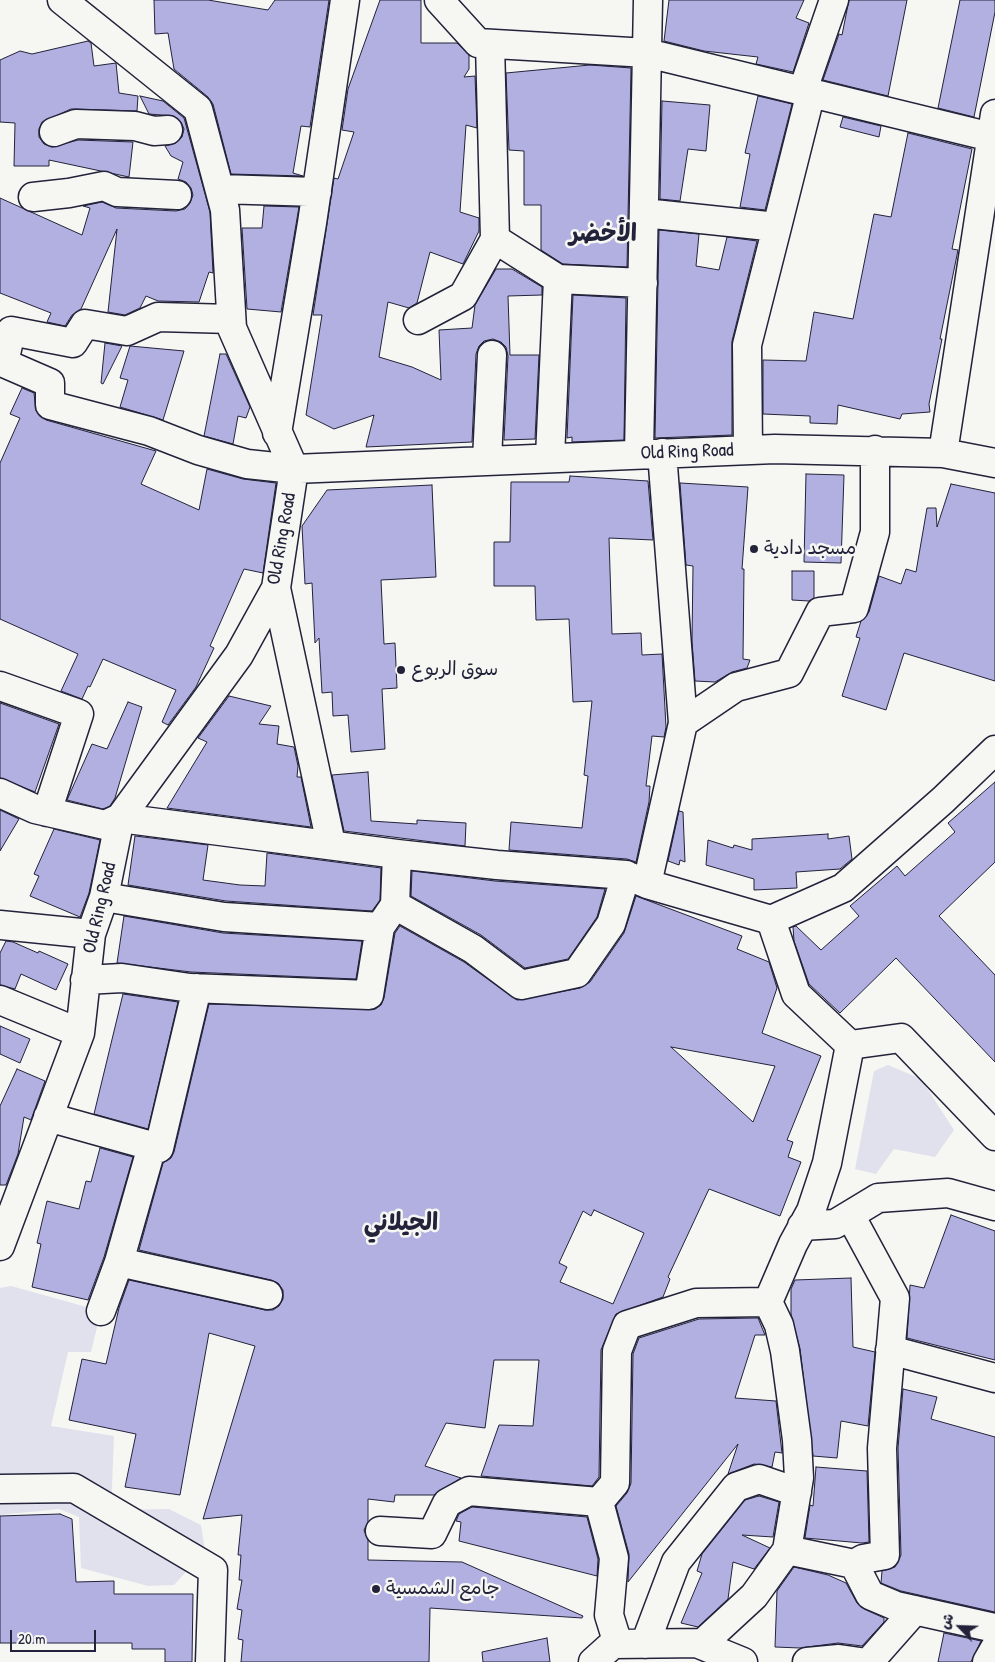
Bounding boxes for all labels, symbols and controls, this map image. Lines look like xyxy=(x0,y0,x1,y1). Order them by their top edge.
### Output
district label: الأخضر xyxy=(569,221,637,249)
street label: Old Ring Road xyxy=(640,439,734,465)
street label: Old Ring Road xyxy=(263,491,301,587)
place label: مسجد دادية xyxy=(764,538,856,560)
marker: مسجد دادية xyxy=(748,543,760,555)
place label: سوق الربوع xyxy=(411,659,498,681)
marker: سوق الربوع xyxy=(395,664,407,676)
street label: Old Ring Road xyxy=(78,860,122,956)
district label: الجيلاني xyxy=(364,1210,438,1238)
place label: جامع الشمسية xyxy=(386,1578,500,1600)
marker: جامع الشمسية xyxy=(370,1583,382,1595)
north arrow xyxy=(935,1602,985,1652)
text: ش xyxy=(934,1610,958,1632)
scale bar xyxy=(12,1620,99,1652)
text: 20 m xyxy=(18,1628,45,1649)

